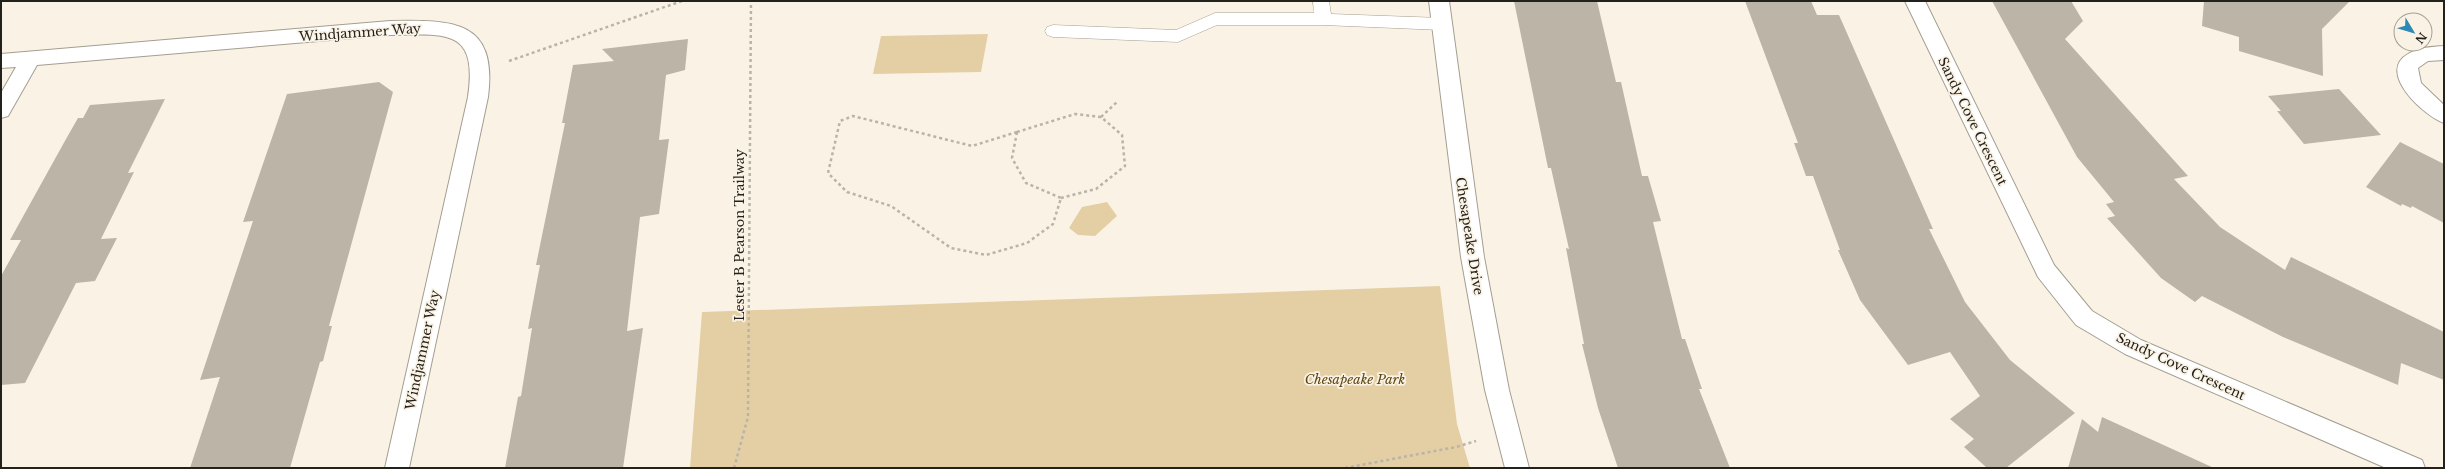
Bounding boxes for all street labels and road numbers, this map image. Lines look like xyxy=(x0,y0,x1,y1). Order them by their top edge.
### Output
street label: Windjammer Way xyxy=(297,20,422,45)
street label: Sandy Cove Crescent xyxy=(1934,54,2011,188)
street label: Lester B Pearson Trailway xyxy=(731,148,748,321)
street label: Chesapeake Drive xyxy=(1452,176,1487,296)
street label: Windjammer Way xyxy=(401,288,444,413)
street label: Sandy Cove Crescent xyxy=(2114,329,2248,404)

